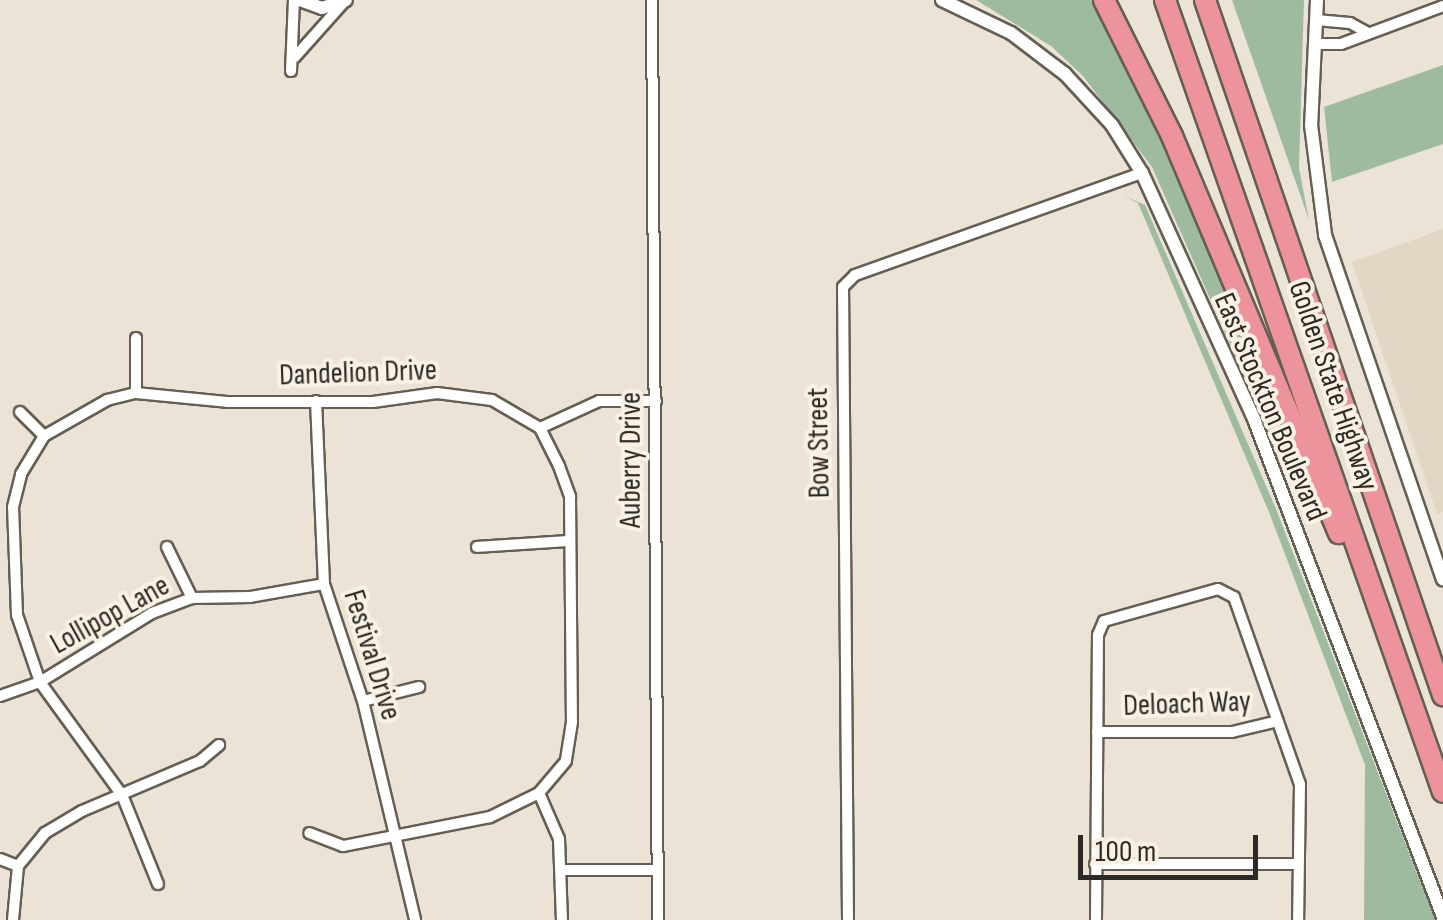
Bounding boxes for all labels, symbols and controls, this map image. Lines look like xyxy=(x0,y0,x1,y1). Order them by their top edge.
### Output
street label: Golden State Highway xyxy=(1280,276,1386,496)
street label: East Stockton Boulevard xyxy=(1206,288,1334,526)
street label: Dandelion Drive xyxy=(279,352,437,394)
street label: Bow Street xyxy=(800,387,838,499)
street label: Auberry Drive xyxy=(613,392,649,528)
street label: Lollipop Lane xyxy=(44,568,176,662)
street label: Festival Drive xyxy=(335,586,409,724)
street label: Deloach Way xyxy=(1123,684,1251,724)
scale bar xyxy=(1083,815,1263,877)
text: 100 m xyxy=(1095,834,1156,870)

